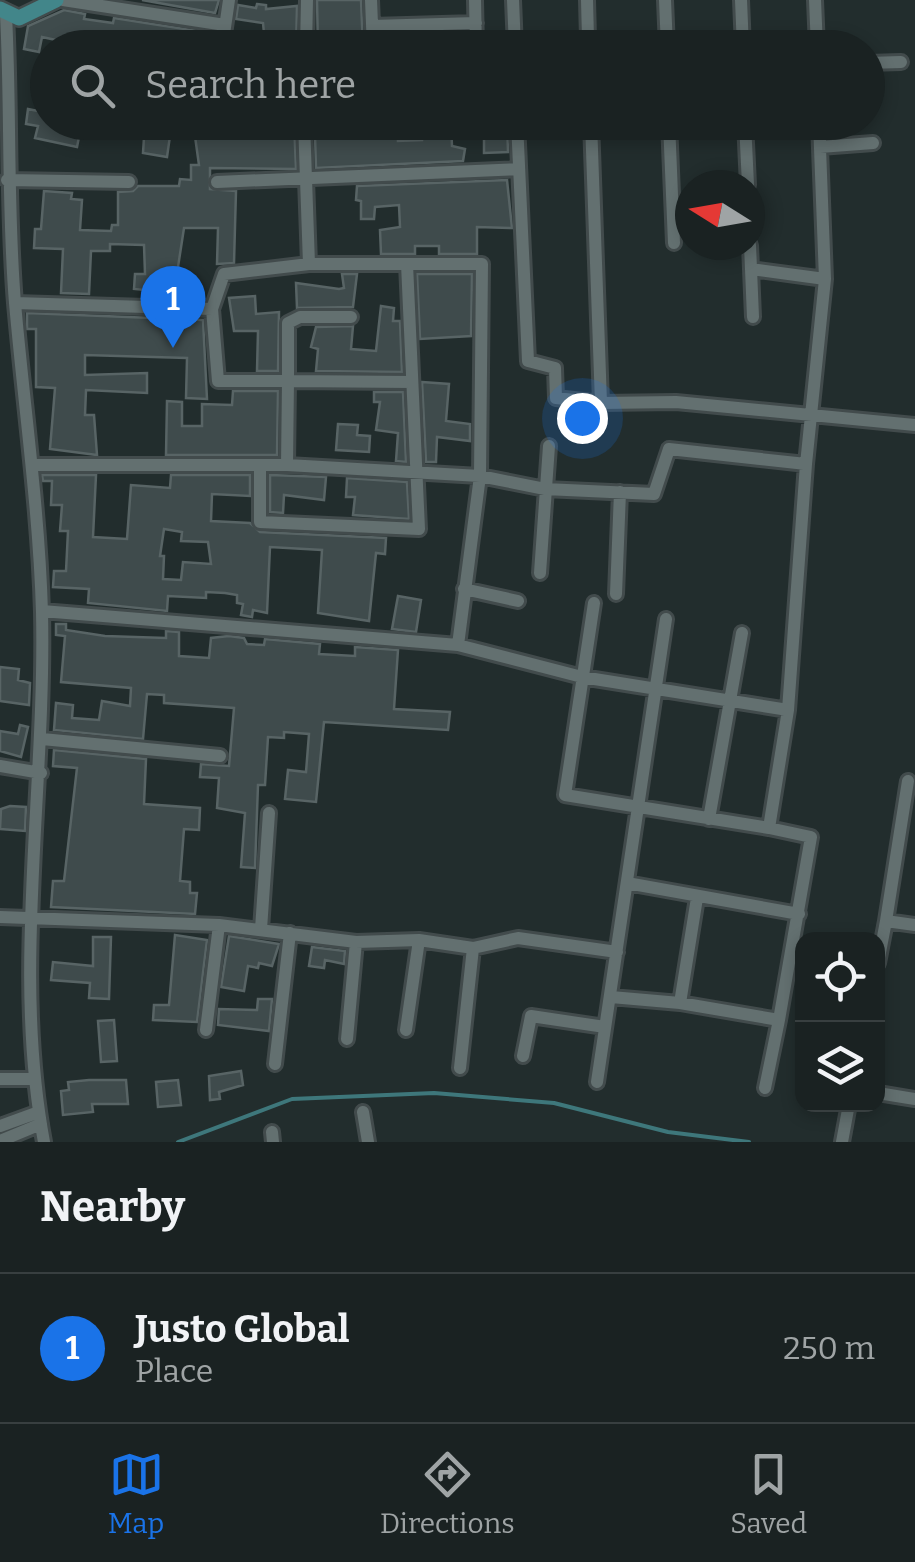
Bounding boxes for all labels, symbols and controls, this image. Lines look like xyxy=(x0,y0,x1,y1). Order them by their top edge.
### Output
search box xyxy=(30,30,885,140)
icon: search xyxy=(65,58,120,113)
text: Search here xyxy=(145,62,356,108)
north arrow xyxy=(675,170,765,260)
pin: 1 xyxy=(140,266,206,348)
your location xyxy=(557,393,608,444)
map controls xyxy=(795,932,885,1112)
button: locate xyxy=(795,932,885,1022)
button: layers xyxy=(795,1022,885,1112)
text: Nearby xyxy=(40,1182,185,1232)
text: Justo Global xyxy=(135,1306,350,1352)
text: 1 xyxy=(66,1329,79,1367)
text: 250 m xyxy=(783,1329,875,1367)
text: Place xyxy=(135,1352,213,1390)
tab: Map xyxy=(108,1447,164,1540)
tab: Directions xyxy=(380,1447,515,1540)
tab: Saved xyxy=(730,1447,807,1540)

